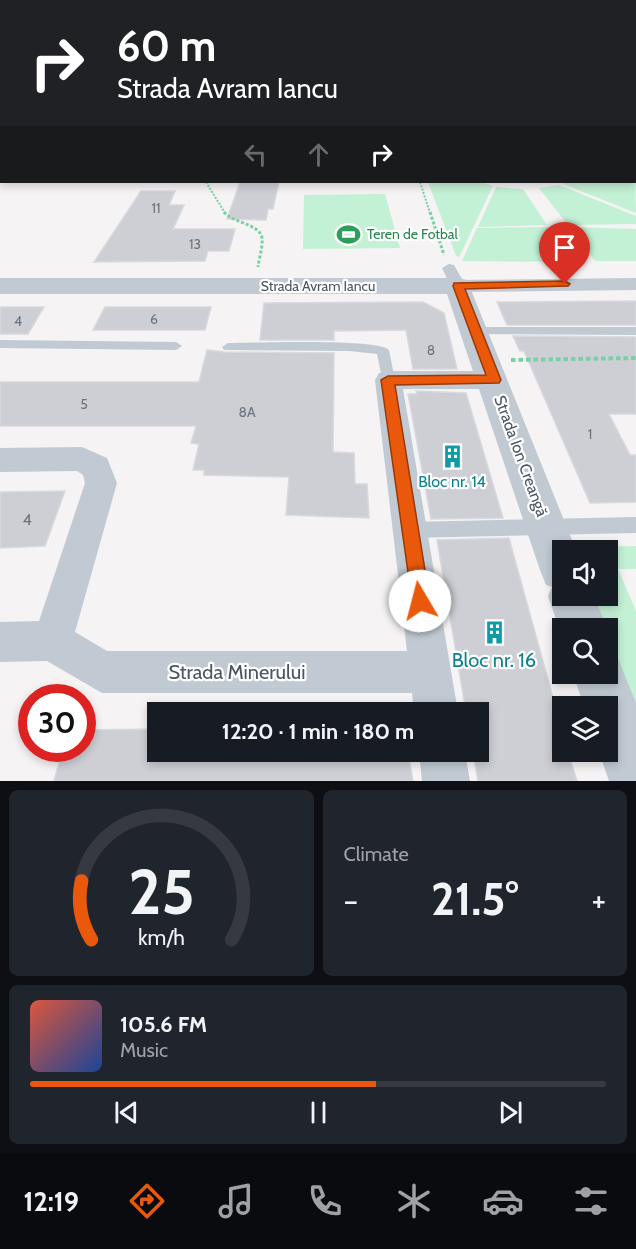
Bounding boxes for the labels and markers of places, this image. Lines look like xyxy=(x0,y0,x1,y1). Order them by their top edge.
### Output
sports icon: Teren de Fotbal xyxy=(336,221,362,247)
pin xyxy=(539,222,590,284)
place label: Teren de Fotbal xyxy=(367,225,459,243)
building icon: Bloc nr. 14 xyxy=(439,443,465,469)
place label: Bloc nr. 14 xyxy=(418,472,486,491)
building icon: Bloc nr. 16 xyxy=(481,619,507,645)
place label: Bloc nr. 16 xyxy=(452,648,536,672)

